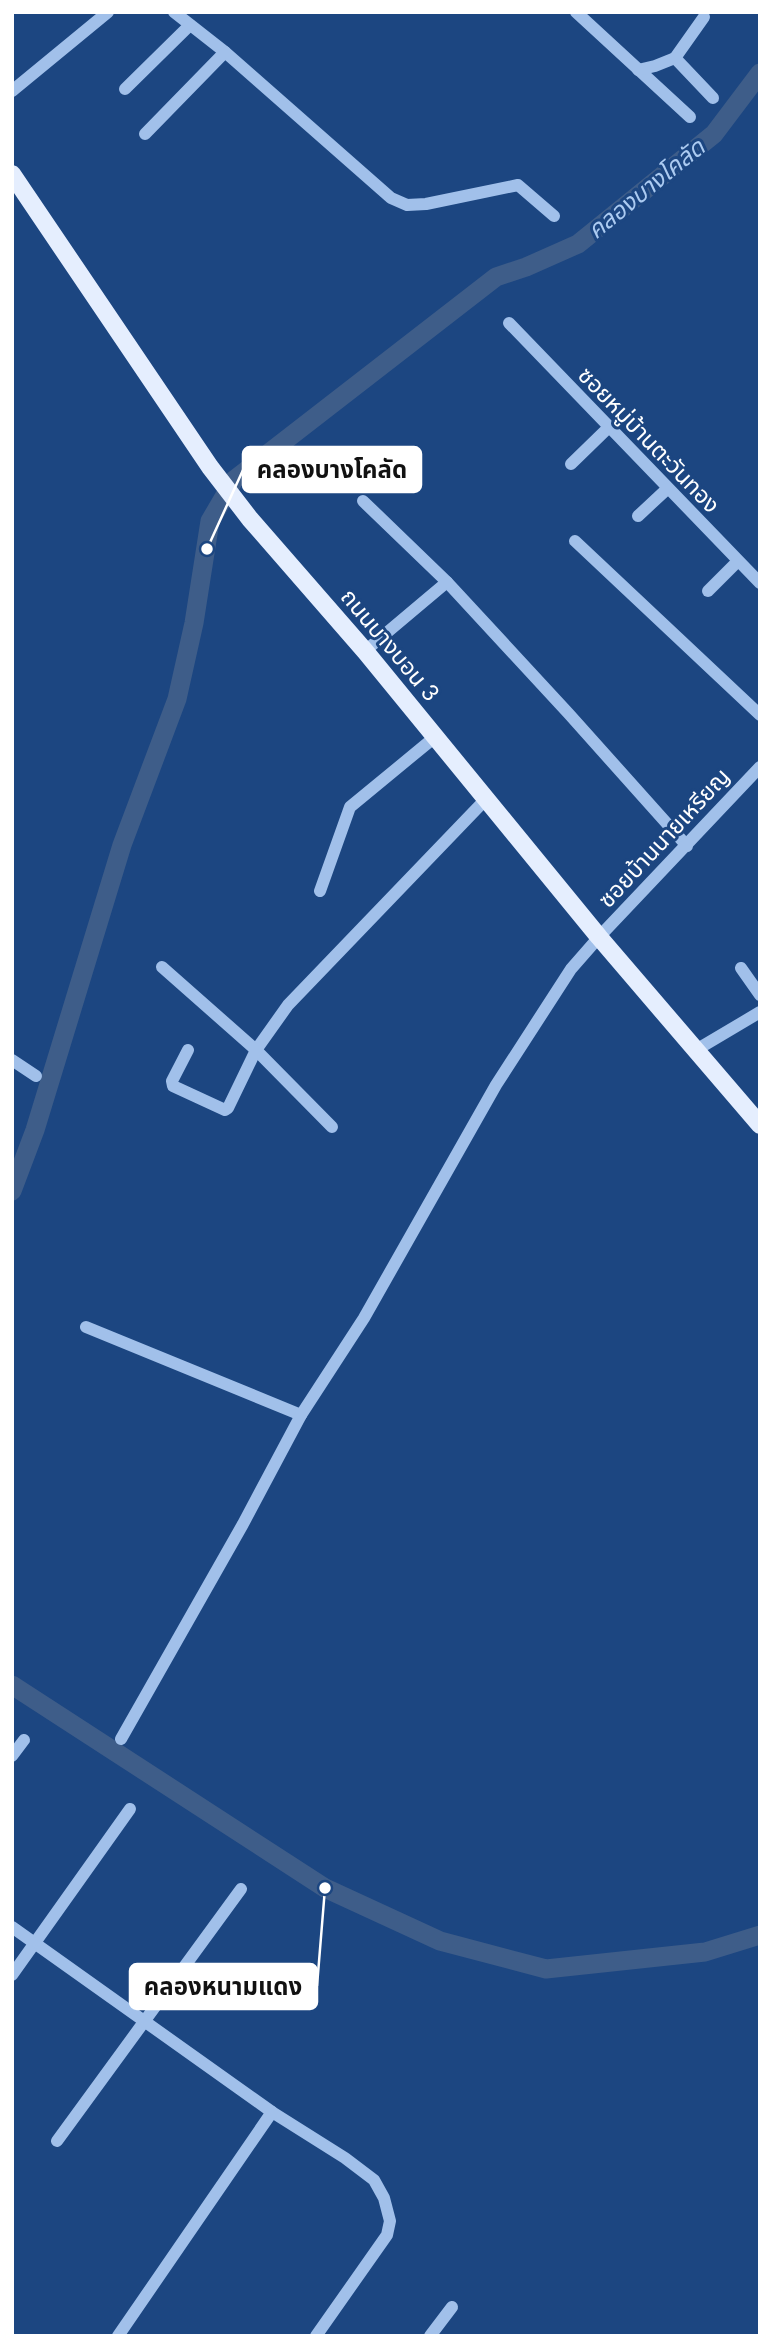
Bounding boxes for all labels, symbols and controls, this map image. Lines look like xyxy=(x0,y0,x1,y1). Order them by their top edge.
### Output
water label: คลองบางโคลัด xyxy=(581,131,711,244)
street label: ซอยหมู่บ้านตะวันทอง xyxy=(572,361,726,519)
callout: คลองบางโคลัด xyxy=(243,447,421,492)
text: คลองบางโคลัด xyxy=(257,454,407,483)
street label: ถนนบางบอน 3 xyxy=(336,582,446,706)
street label: ซอยบ้านนายเหรียญ xyxy=(592,762,735,913)
callout: คลองหนามแดง xyxy=(130,1964,317,2009)
text: คลองหนามแดง xyxy=(144,1971,302,2000)

